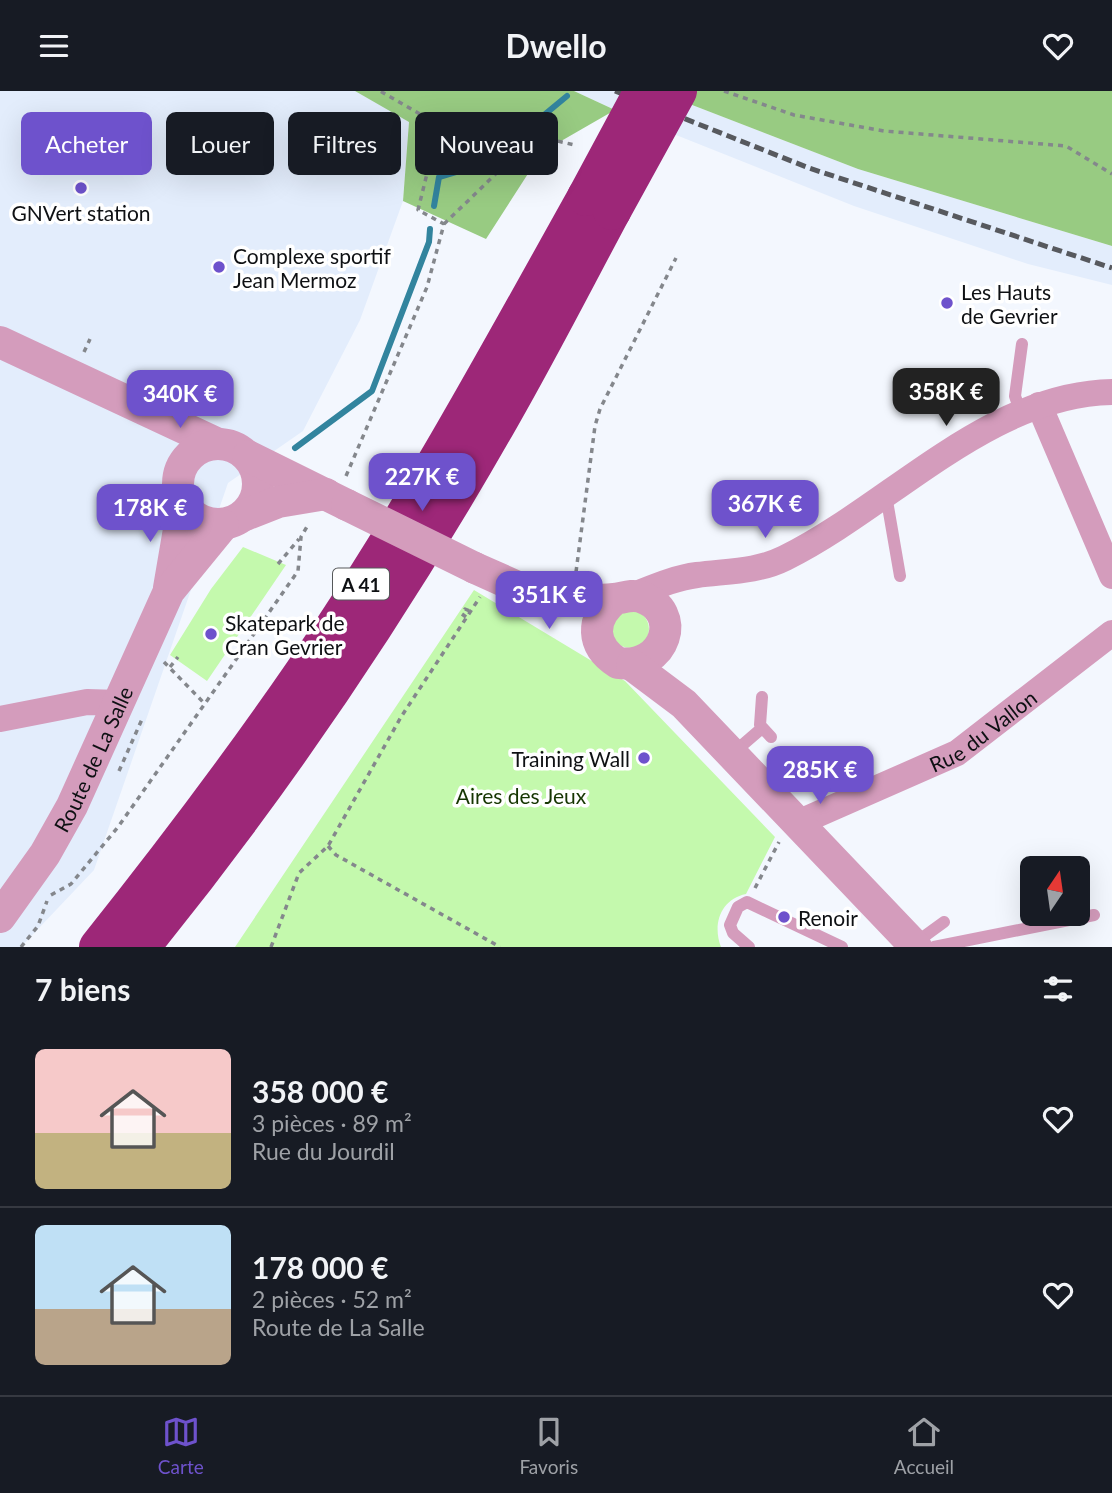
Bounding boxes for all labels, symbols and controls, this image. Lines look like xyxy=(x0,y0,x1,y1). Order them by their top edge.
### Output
text: Dwello xyxy=(505,26,607,65)
icon: menu xyxy=(35,27,73,65)
icon: heart xyxy=(1039,27,1077,65)
chip: Acheter xyxy=(21,112,152,175)
chip: Louer xyxy=(166,112,274,175)
chip: Filtres xyxy=(288,112,401,175)
chip: Nouveau xyxy=(415,112,558,175)
marker: GNVert station xyxy=(73,180,89,196)
place label: GNVert station xyxy=(11,200,151,225)
place label: Complexe sportif Jean Mermoz xyxy=(233,243,391,292)
marker: Complexe sportif Jean Mermoz xyxy=(211,259,227,275)
place label: Les Hauts de Gevrier xyxy=(961,279,1058,328)
marker: Les Hauts de Gevrier xyxy=(939,295,955,311)
pin: 358K € xyxy=(889,369,1003,428)
pin: 340K € xyxy=(123,371,237,430)
text: 358K € xyxy=(909,377,983,405)
text: 340K € xyxy=(143,379,217,407)
pin: 227K € xyxy=(365,453,479,513)
text: 227K € xyxy=(385,462,459,490)
pin: 367K € xyxy=(708,481,822,540)
pin: 178K € xyxy=(93,484,207,544)
text: 367K € xyxy=(728,489,802,517)
text: 178K € xyxy=(113,493,187,521)
road number: A 41 xyxy=(333,569,389,599)
pin: 351K € xyxy=(492,571,606,631)
text: 351K € xyxy=(512,580,586,608)
place label: Skatepark de Cran Gevrier xyxy=(225,610,345,659)
marker: Skatepark de Cran Gevrier xyxy=(203,626,219,642)
street label: Route de La Salle xyxy=(48,682,137,836)
street label: Rue du Vallon xyxy=(925,684,1041,776)
place label: Training Wall xyxy=(512,746,630,771)
pin: 285K € xyxy=(763,747,877,806)
marker: Training Wall xyxy=(636,750,652,766)
text: 285K € xyxy=(783,755,857,783)
park label: Aires des Jeux xyxy=(456,783,587,808)
north arrow xyxy=(1020,856,1090,926)
map controls xyxy=(1020,856,1090,926)
place label: Renoir xyxy=(798,905,858,930)
marker: Renoir xyxy=(776,909,792,925)
icon: filters xyxy=(1039,970,1077,1008)
text: 7 biens xyxy=(35,971,130,1007)
text: 358 000 € xyxy=(252,1073,388,1109)
icon: home xyxy=(91,1077,175,1161)
icon: heart xyxy=(1039,1100,1077,1138)
text: 3 pièces · 89 m² xyxy=(252,1109,412,1137)
text: Rue du Jourdil xyxy=(252,1137,395,1165)
text: 178 000 € xyxy=(252,1249,388,1285)
icon: home xyxy=(91,1253,175,1337)
icon: heart xyxy=(1039,1276,1077,1314)
text: 2 pièces · 52 m² xyxy=(252,1285,412,1313)
text: Route de La Salle xyxy=(252,1313,425,1341)
tab: Carte xyxy=(158,1413,204,1478)
tab: Favoris xyxy=(519,1413,578,1478)
tab: Accueil xyxy=(894,1413,954,1478)

